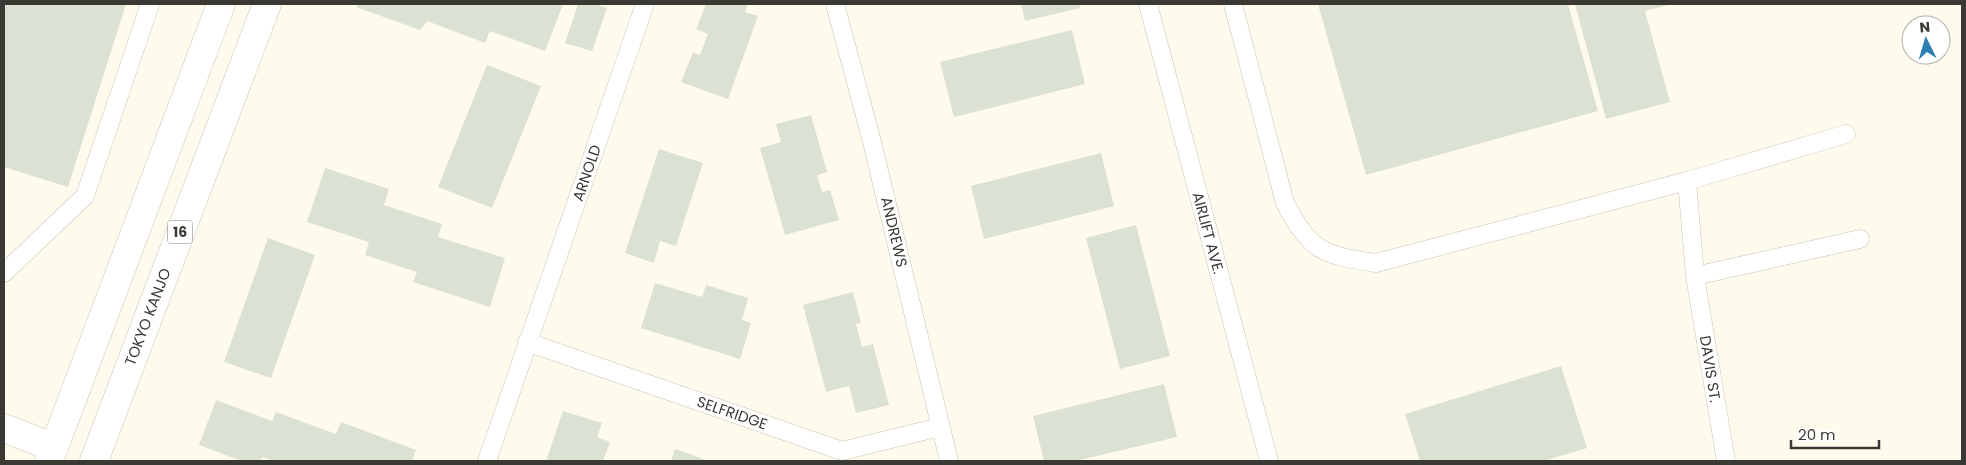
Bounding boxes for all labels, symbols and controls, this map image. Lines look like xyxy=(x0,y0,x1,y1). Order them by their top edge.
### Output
north arrow xyxy=(1901,15,1951,65)
text: N xyxy=(1919,17,1931,37)
street label: ARNOLD xyxy=(567,142,606,204)
street label: AIRLIFT AVE. xyxy=(1187,190,1229,276)
street label: ANDREWS xyxy=(876,195,913,269)
road number: 16 xyxy=(168,220,192,243)
street label: TOKYO KANJO xyxy=(119,265,176,369)
street label: DAVIS ST. xyxy=(1695,334,1726,404)
street label: SELFRIDGE xyxy=(694,391,770,434)
scale bar xyxy=(1791,418,1878,450)
text: 20 m xyxy=(1798,424,1836,445)

